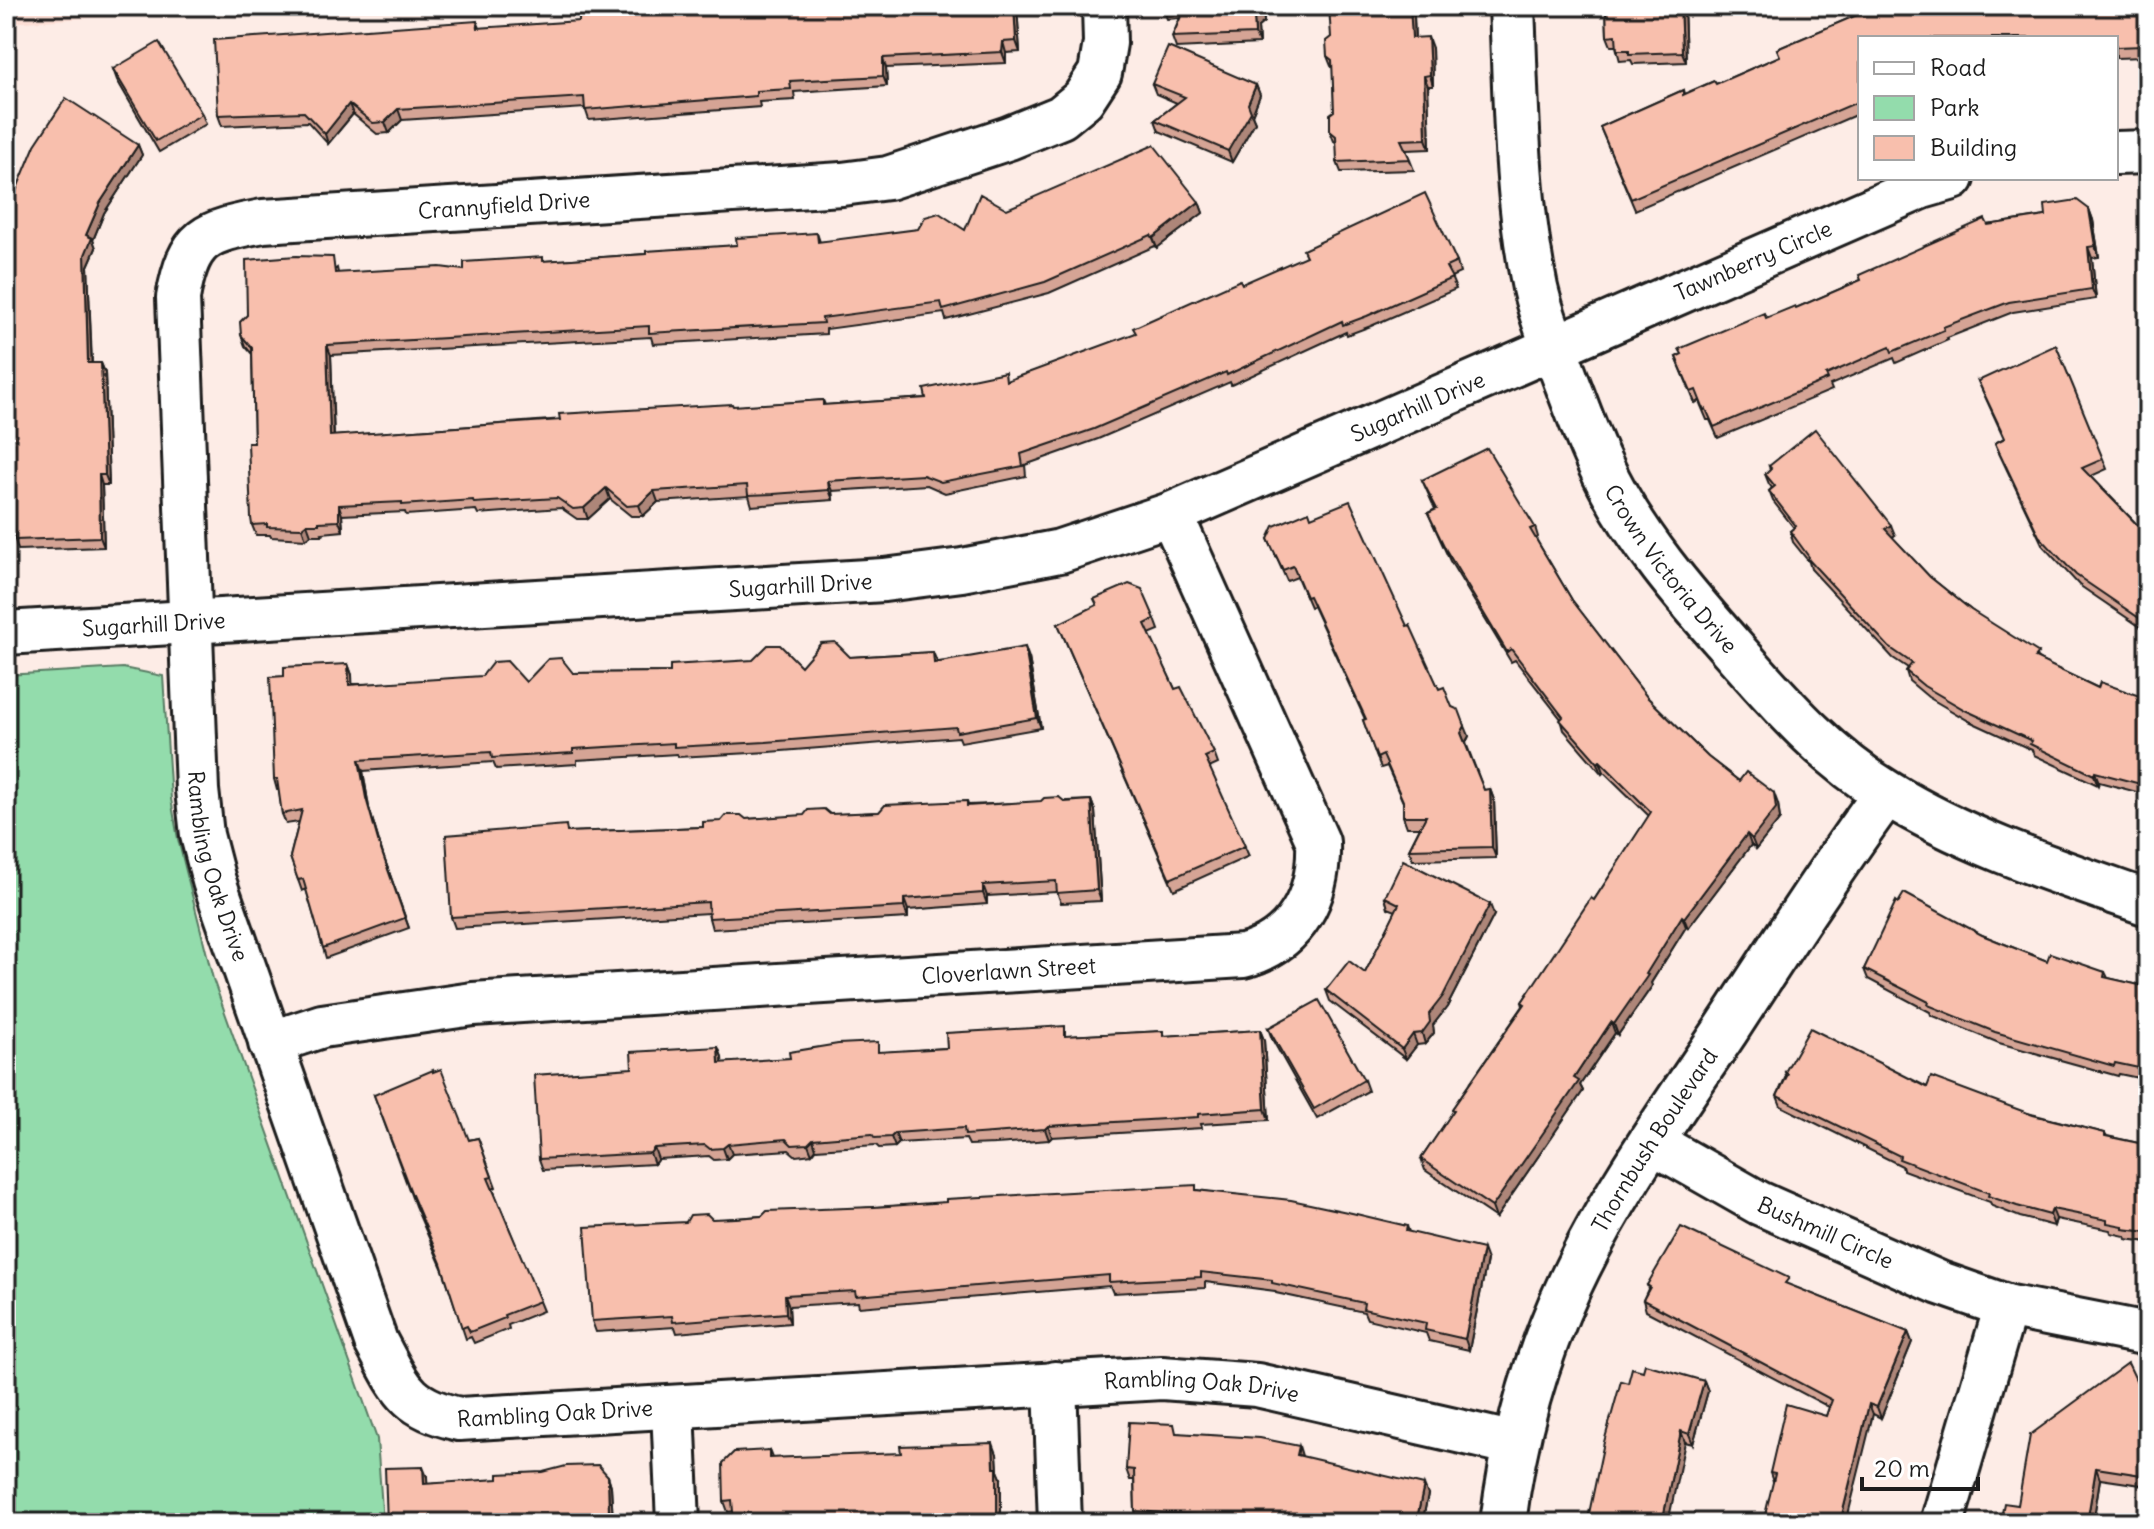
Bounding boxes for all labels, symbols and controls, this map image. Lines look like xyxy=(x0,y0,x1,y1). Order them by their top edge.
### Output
legend xyxy=(1858,36,2118,180)
text: Road xyxy=(1930,52,1986,82)
text: Park xyxy=(1930,92,1980,122)
text: Building xyxy=(1930,132,2017,162)
street label: Crannyfield Drive xyxy=(417,185,591,225)
street label: Tawnberry Circle xyxy=(1670,214,1836,307)
street label: Sugarhill Drive xyxy=(1346,365,1489,448)
street label: Crown Victoria Drive xyxy=(1599,480,1744,659)
street label: Sugarhill Drive xyxy=(728,567,873,603)
street label: Sugarhill Drive xyxy=(81,606,226,642)
street label: Rambling Oak Drive xyxy=(182,770,255,965)
street label: Cloverlawn Street xyxy=(921,951,1097,990)
street label: Thornbush Boulevard xyxy=(1585,1043,1724,1237)
street label: Bushmill Circle xyxy=(1753,1190,1898,1275)
street label: Rambling Oak Drive xyxy=(1103,1364,1302,1408)
street label: Rambling Oak Drive xyxy=(456,1394,654,1433)
scale bar xyxy=(1862,1441,1978,1491)
text: 20 m xyxy=(1874,1453,1930,1483)

